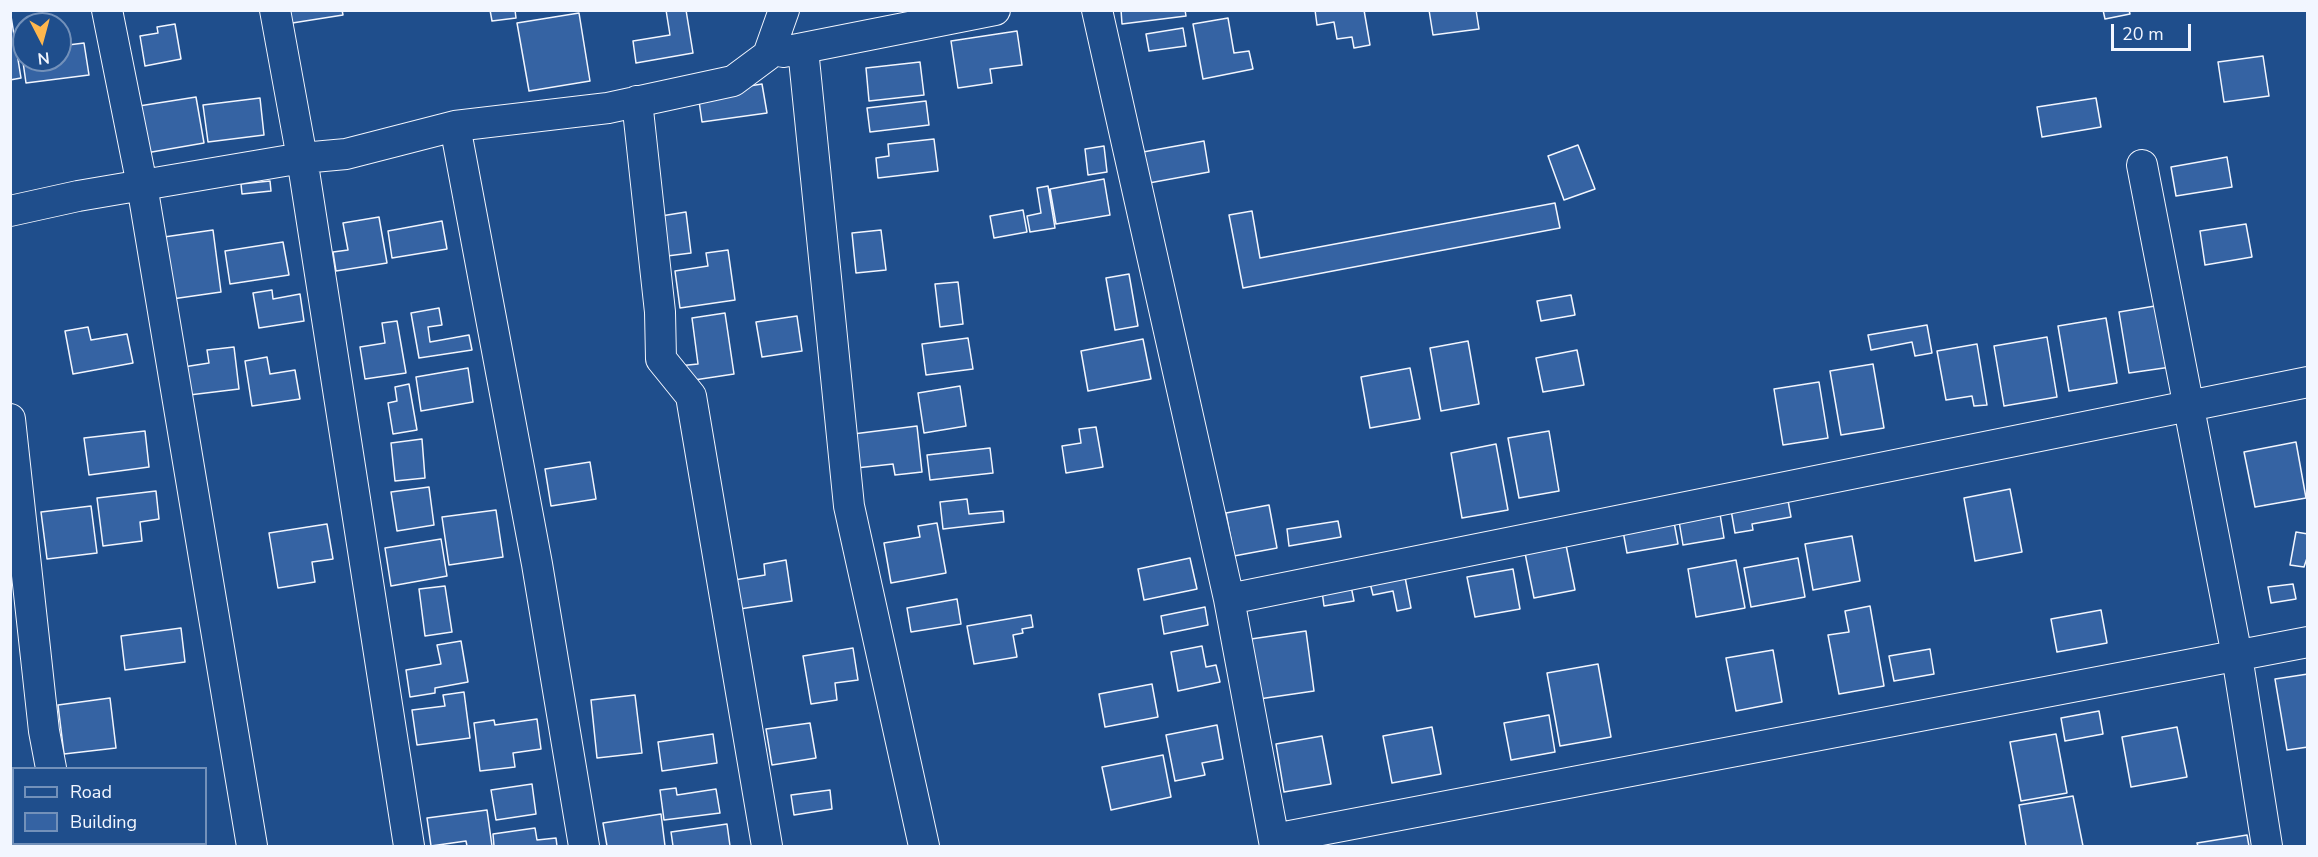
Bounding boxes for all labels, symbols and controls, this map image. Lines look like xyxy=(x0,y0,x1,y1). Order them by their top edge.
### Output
north arrow xyxy=(12,12,72,72)
scale bar xyxy=(2114,12,2194,50)
text: 20 m xyxy=(2122,22,2164,46)
text: N xyxy=(37,46,51,69)
legend xyxy=(12,767,207,845)
text: Road xyxy=(70,780,112,804)
text: Building xyxy=(70,810,137,834)

